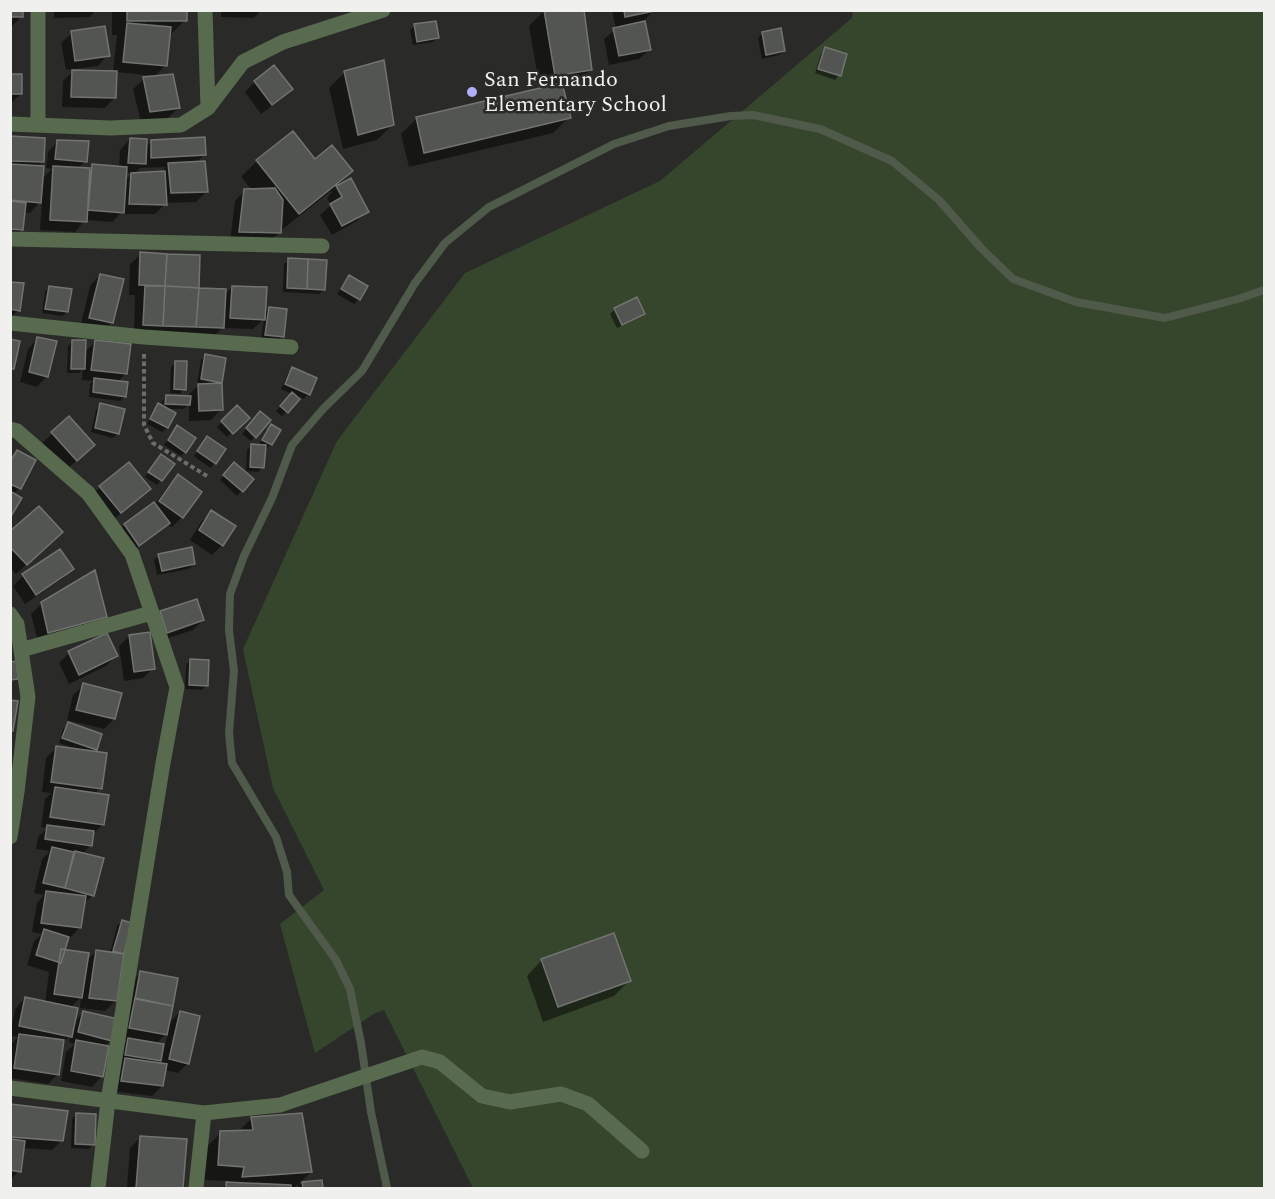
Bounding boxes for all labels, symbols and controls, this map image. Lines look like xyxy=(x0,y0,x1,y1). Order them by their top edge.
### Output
place label: San Fernando Elementary School xyxy=(484,63,667,121)
marker: San Fernando Elementary School xyxy=(465,85,479,99)

